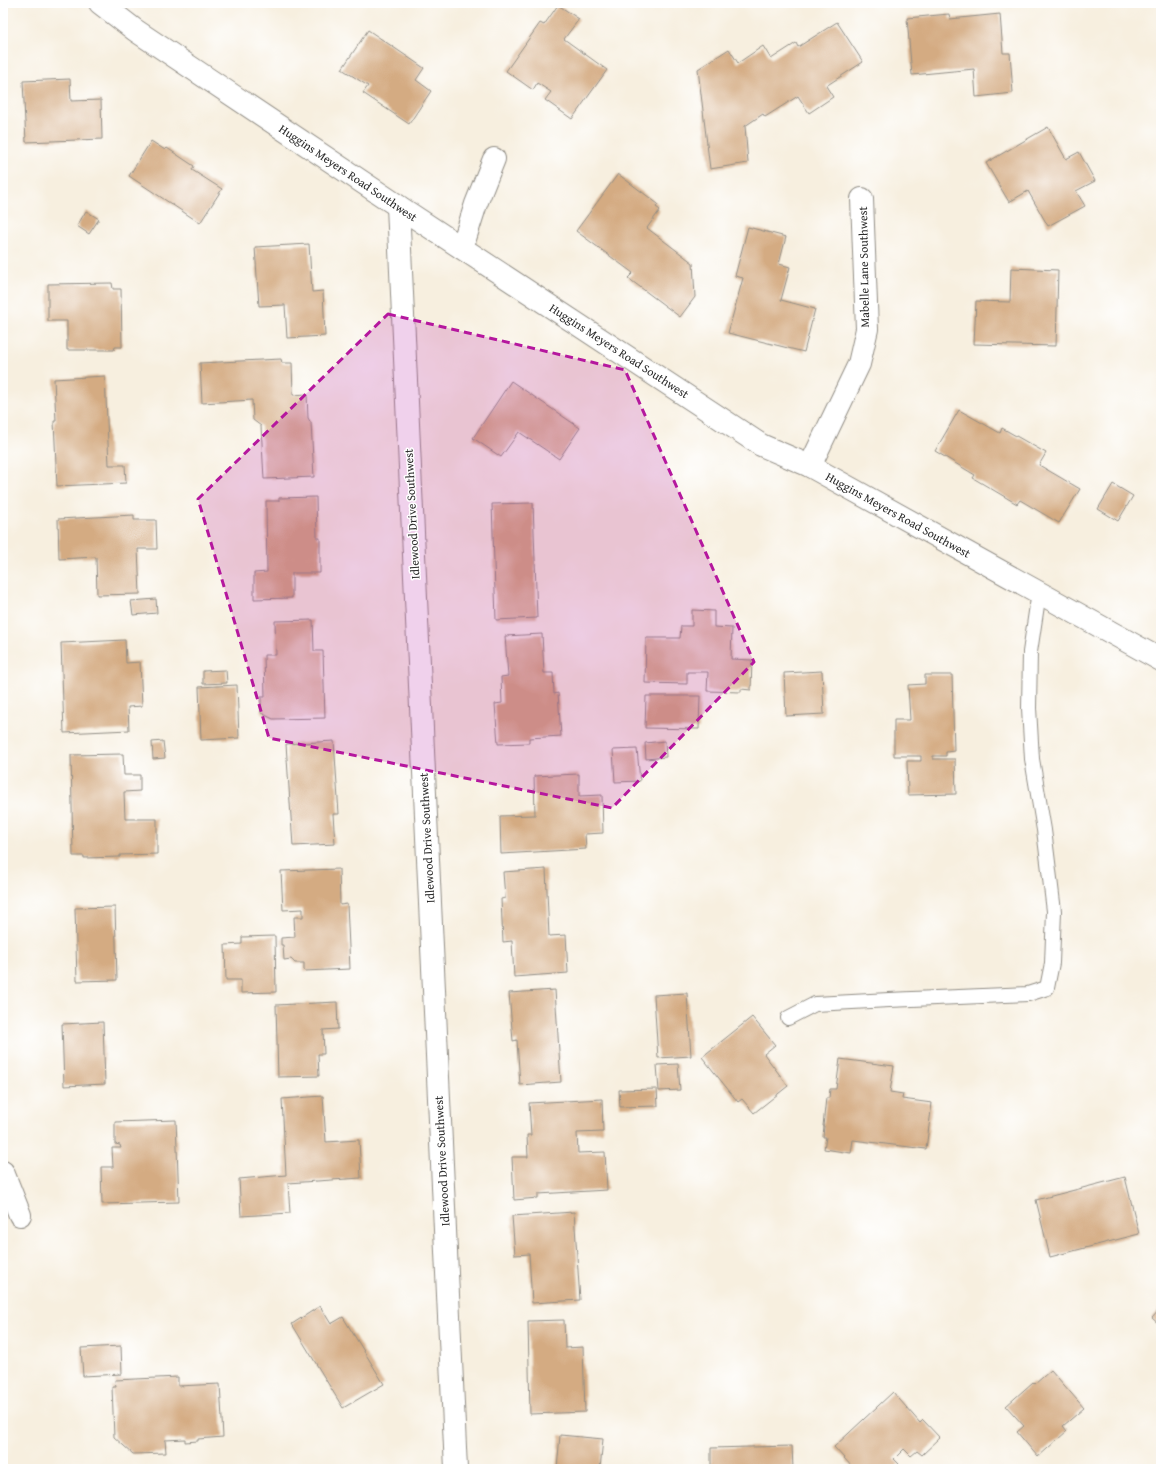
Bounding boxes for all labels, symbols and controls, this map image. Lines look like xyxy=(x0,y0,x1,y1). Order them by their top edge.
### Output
street label: Huggins Meyers Road Southwest xyxy=(276,120,421,226)
street label: Mabelle Lane Southwest xyxy=(854,205,873,328)
street label: Huggins Meyers Road Southwest xyxy=(546,299,693,403)
street label: Idlewood Drive Southwest xyxy=(400,448,423,580)
street label: Huggins Meyers Road Southwest xyxy=(823,468,974,562)
street label: Idlewood Drive Southwest xyxy=(415,772,438,904)
street label: Idlewood Drive Southwest xyxy=(430,1095,453,1227)

